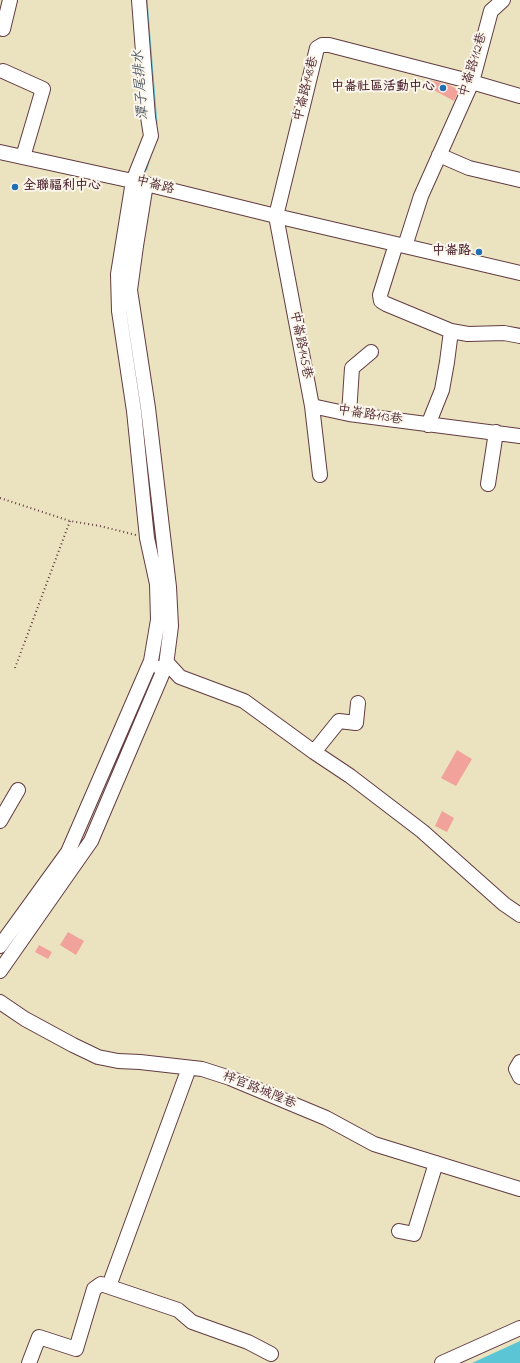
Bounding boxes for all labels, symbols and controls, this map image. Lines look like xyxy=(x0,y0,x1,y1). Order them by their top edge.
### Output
street label: 中崙路112巷 xyxy=(457,31,491,99)
water label: 潭子尾排水 xyxy=(131,49,153,121)
street label: 中崙路148巷 xyxy=(291,55,323,123)
place label: 中崙社區活動中心 xyxy=(331,80,435,96)
marker: 中崙社區活動中心 xyxy=(438,83,448,93)
street label: 中崙路 xyxy=(134,174,176,198)
place label: 全聯福利中心 xyxy=(23,179,101,195)
marker: 全聯福利中心 xyxy=(10,182,20,192)
place label: 中崙路 xyxy=(432,244,471,260)
marker: 中崙路 xyxy=(474,247,484,257)
street label: 中崙路145巷 xyxy=(286,310,314,380)
street label: 中崙路113巷 xyxy=(336,403,404,429)
street label: 梓官路城隍巷 xyxy=(220,1069,298,1113)

